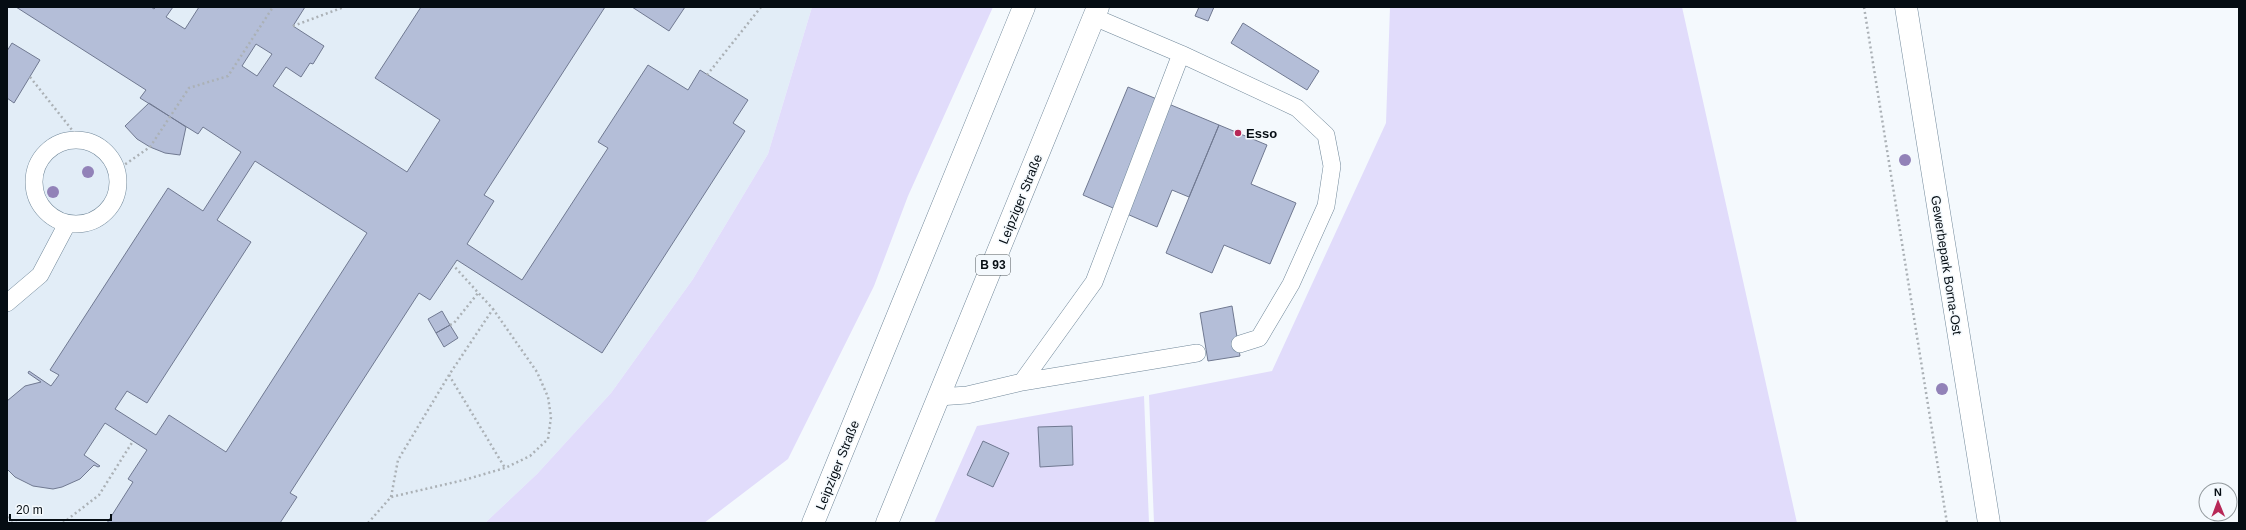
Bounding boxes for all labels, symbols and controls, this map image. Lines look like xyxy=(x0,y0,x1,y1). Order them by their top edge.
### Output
place label: Esso xyxy=(1246,126,1277,141)
marker: Esso xyxy=(1233,128,1243,138)
street label: Leipziger Straße xyxy=(996,152,1045,246)
street label: Gewerbepark Borna-Ost xyxy=(1928,194,1965,336)
road number: B 93 xyxy=(976,255,1010,275)
street label: Leipziger Straße xyxy=(813,418,862,512)
north arrow xyxy=(2198,482,2238,522)
text: N xyxy=(2214,486,2222,498)
scale bar xyxy=(10,496,111,522)
text: 20 m xyxy=(16,503,43,517)

